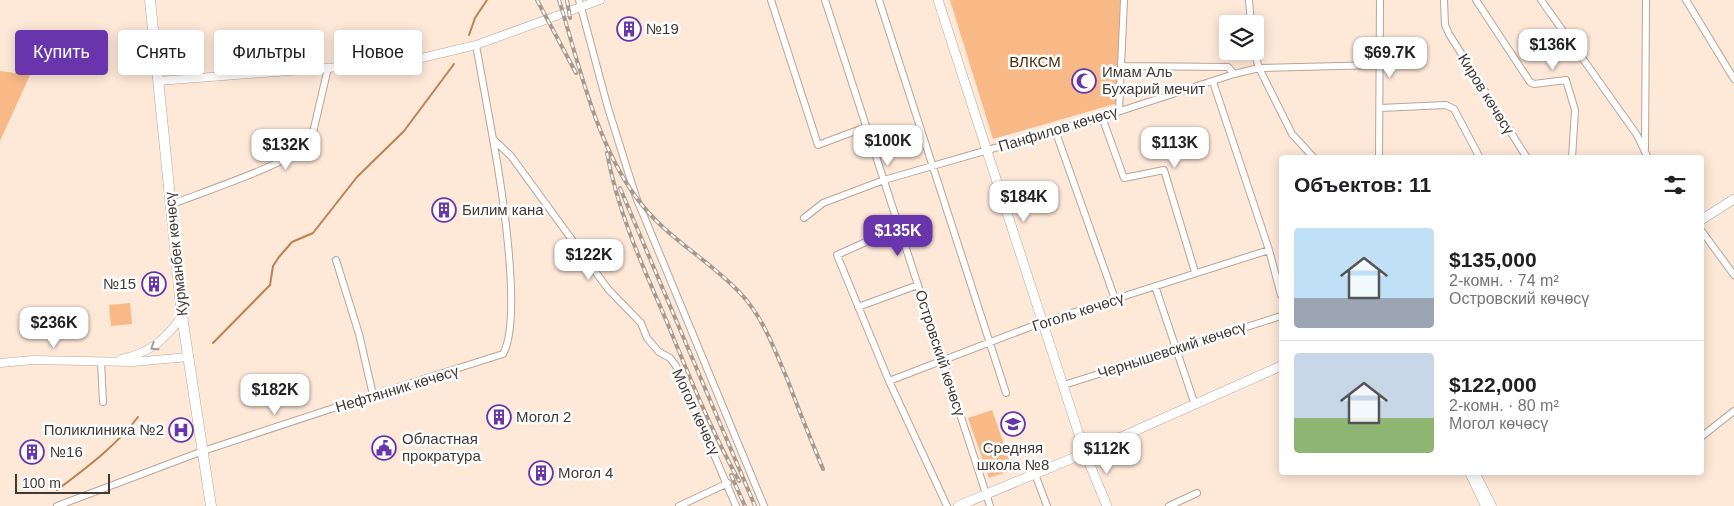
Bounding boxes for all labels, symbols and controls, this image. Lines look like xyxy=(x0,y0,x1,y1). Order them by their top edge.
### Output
map controls xyxy=(1219,15,1264,60)
button: layers xyxy=(1219,15,1264,60)
building icon: №19 xyxy=(616,16,642,42)
place label: №19 xyxy=(646,20,679,37)
pin: $136K xyxy=(1518,28,1588,71)
chip: Купить xyxy=(15,30,108,75)
chip: Снять xyxy=(118,30,204,75)
chip: Фильтры xyxy=(214,30,324,75)
chip: Новое xyxy=(334,30,422,75)
pin: $69.7K xyxy=(1349,36,1431,79)
text: $136K xyxy=(1529,36,1577,53)
text: $69.7K xyxy=(1364,44,1416,61)
street label: Киров көчөсү xyxy=(1455,50,1518,138)
park label: ВЛКСМ xyxy=(1009,53,1061,70)
place label: Имам Аль Бухарий мечит xyxy=(1102,63,1205,97)
mosque icon: Имам Аль Бухарий мечит xyxy=(1071,68,1097,94)
street label: Панфилов көчөсү xyxy=(996,102,1120,155)
pin: $100K xyxy=(853,124,923,167)
pin: $113K xyxy=(1140,126,1210,169)
pin: $132K xyxy=(251,128,321,171)
text: $100K xyxy=(864,132,912,149)
text: $113K xyxy=(1152,134,1198,151)
text: $132K xyxy=(262,136,310,153)
icon: filters xyxy=(1661,171,1689,199)
text: Объектов: 11 xyxy=(1294,173,1431,196)
pin: $184K xyxy=(989,180,1059,223)
text: $184K xyxy=(1000,188,1048,205)
street label: Курманбек көчөсү xyxy=(160,191,190,317)
building icon: Билим кана xyxy=(431,197,457,223)
place label: Билим кана xyxy=(462,201,544,218)
pin: $135K xyxy=(863,214,933,257)
text: $135K xyxy=(874,222,922,239)
pin: $122K xyxy=(554,238,624,281)
text: $122K xyxy=(565,246,613,263)
icon: home xyxy=(1334,248,1394,308)
text: $135,000 xyxy=(1449,248,1537,271)
building icon: №15 xyxy=(141,271,167,297)
text: 2-комн. · 74 m² xyxy=(1449,272,1559,289)
place label: №15 xyxy=(103,275,136,292)
street label: Островский көчөсү xyxy=(912,288,969,419)
street label: Гоголь көчөсү xyxy=(1030,289,1126,334)
text: Островский көчөсү xyxy=(1449,290,1589,307)
pin: $236K xyxy=(19,306,89,349)
text: $236K xyxy=(30,314,78,331)
street label: Чернышевский көчөсү xyxy=(1096,317,1249,382)
one-way arrow xyxy=(150,341,159,350)
street label: Нефтянник көчөсү xyxy=(333,362,461,415)
street label: Могол көчөсү xyxy=(669,366,724,458)
icon: home xyxy=(1334,373,1394,433)
text: $122,000 xyxy=(1449,373,1537,396)
pin: $182K xyxy=(240,374,310,416)
text: $182K xyxy=(251,381,299,398)
text: 2-комн. · 80 m² xyxy=(1449,397,1559,414)
building icon: Могол 2 xyxy=(486,404,512,430)
place label: Могол 2 xyxy=(516,408,571,425)
school or university icon: Средняя школа №8 xyxy=(1000,411,1026,437)
text: Могол көчөсү xyxy=(1449,415,1548,432)
hospital icon: Поликлиника №2 xyxy=(168,417,194,443)
place label: Поликлиника №2 xyxy=(44,421,164,438)
place label: Областная прократура xyxy=(402,430,481,464)
pin: $112K xyxy=(1072,432,1142,475)
public building icon: Областная прократура xyxy=(371,435,397,461)
building icon: №16 xyxy=(19,439,45,465)
place label: Средняя школа №8 xyxy=(977,439,1049,473)
text: $112K xyxy=(1084,440,1130,457)
place label: №16 xyxy=(50,443,83,460)
building icon: Могол 4 xyxy=(528,460,554,486)
place label: Могол 4 xyxy=(558,464,613,481)
scale bar xyxy=(15,471,110,494)
text: 100 m xyxy=(22,475,61,491)

